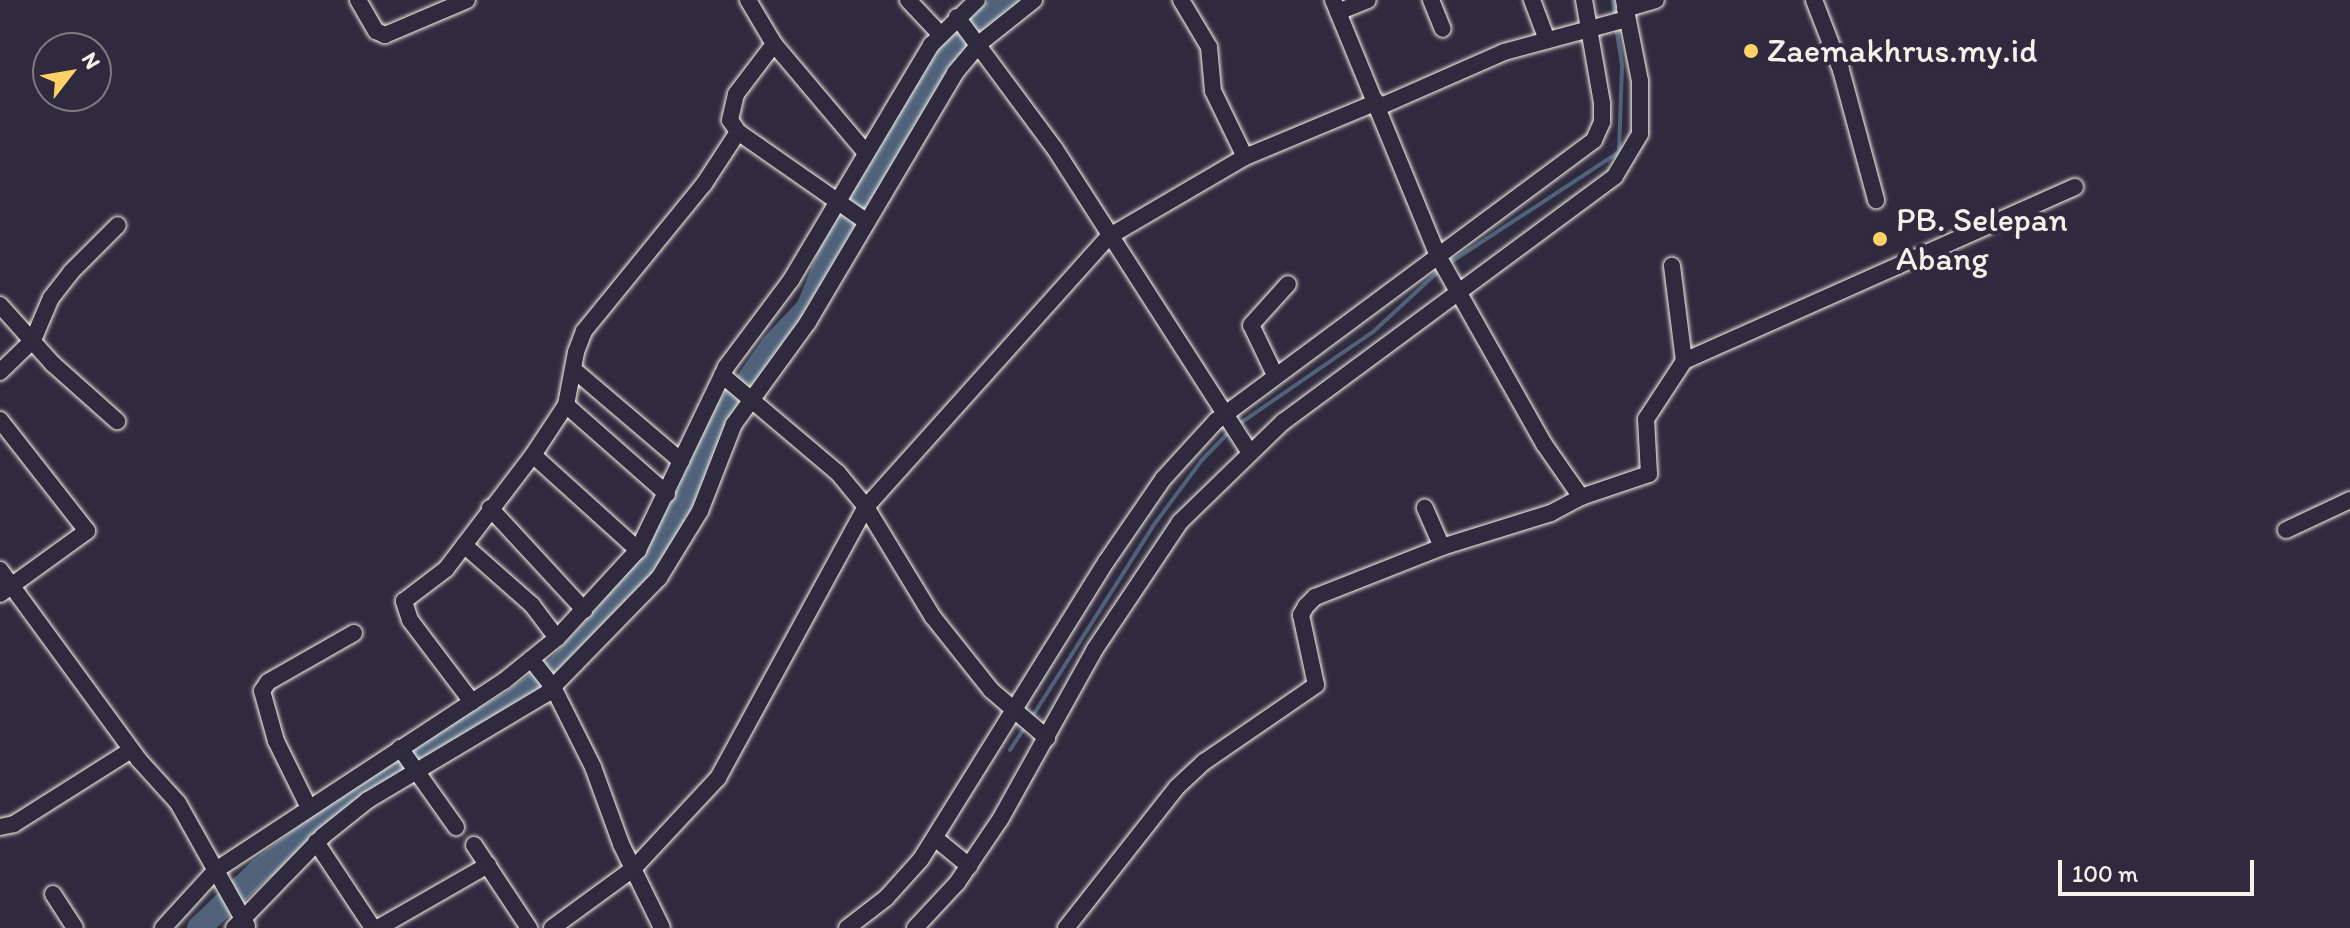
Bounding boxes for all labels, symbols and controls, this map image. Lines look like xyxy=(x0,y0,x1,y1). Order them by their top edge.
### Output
place label: Zaemakhrus.my.id xyxy=(1767,31,2038,71)
north arrow xyxy=(32,32,112,112)
marker: Zaemakhrus.my.id xyxy=(1742,42,1760,60)
text: N xyxy=(76,47,107,74)
place label: PB. Selepan Abang xyxy=(1896,199,2068,278)
marker: PB. Selepan Abang xyxy=(1871,230,1889,248)
scale bar xyxy=(2062,844,2258,894)
text: 100 m xyxy=(2072,859,2138,888)

